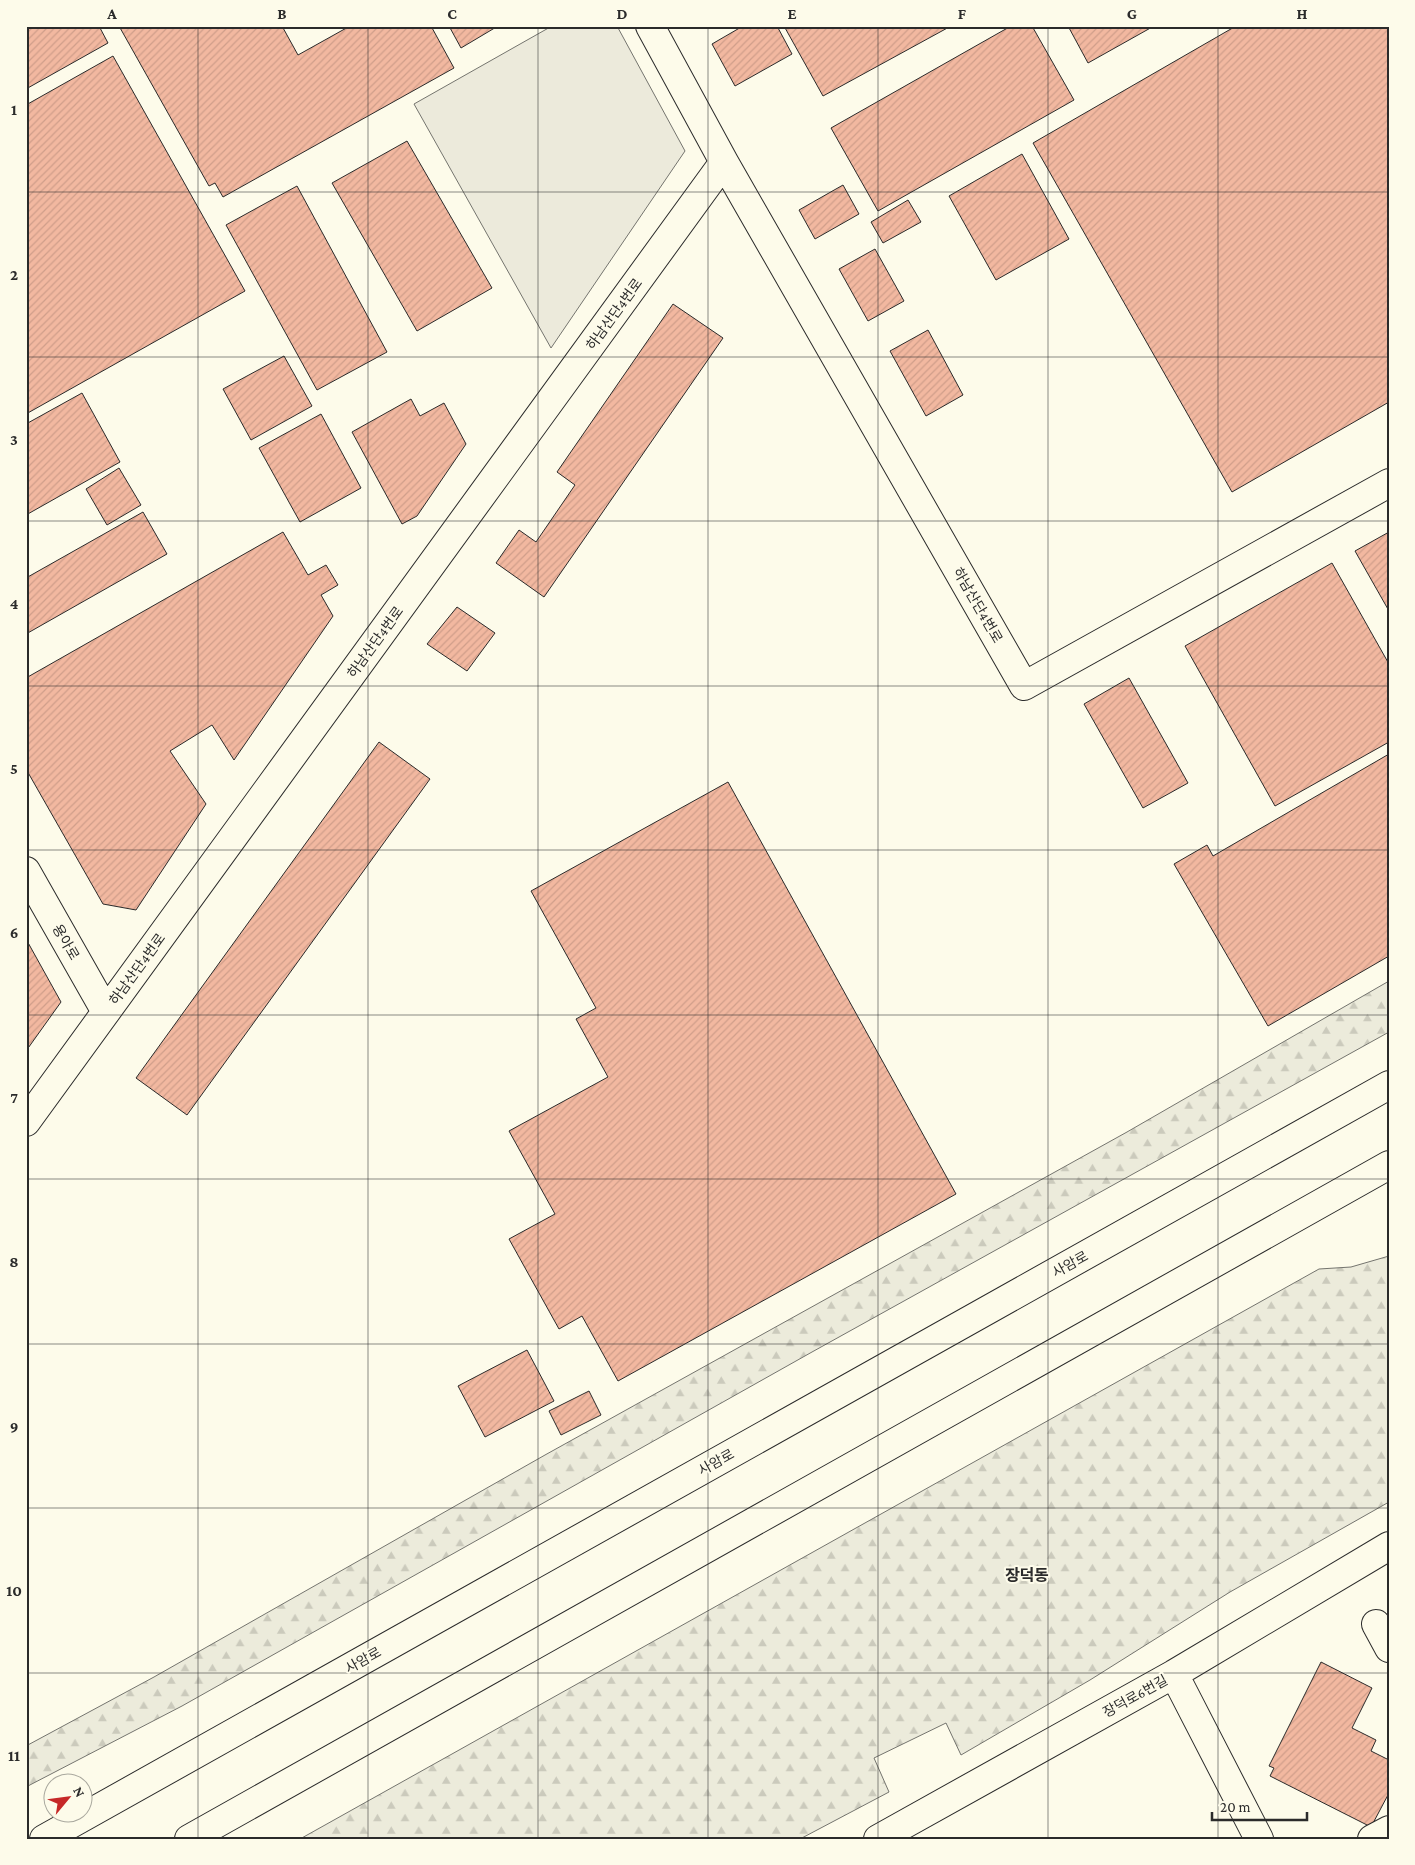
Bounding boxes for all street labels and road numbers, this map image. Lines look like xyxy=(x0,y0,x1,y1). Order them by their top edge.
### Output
street label: 하남산단4번로 xyxy=(583,275,645,353)
street label: 하남산단4번로 xyxy=(950,564,1006,646)
street label: 하남산단4번로 xyxy=(344,603,406,681)
street label: 용아로 xyxy=(49,921,83,963)
street label: 하남산단4번로 xyxy=(106,930,168,1008)
street label: 사암로 xyxy=(1049,1248,1091,1280)
street label: 사암로 xyxy=(695,1446,737,1478)
street label: 사암로 xyxy=(342,1644,384,1676)
street label: 장덕로6번길 xyxy=(1100,1672,1170,1720)

